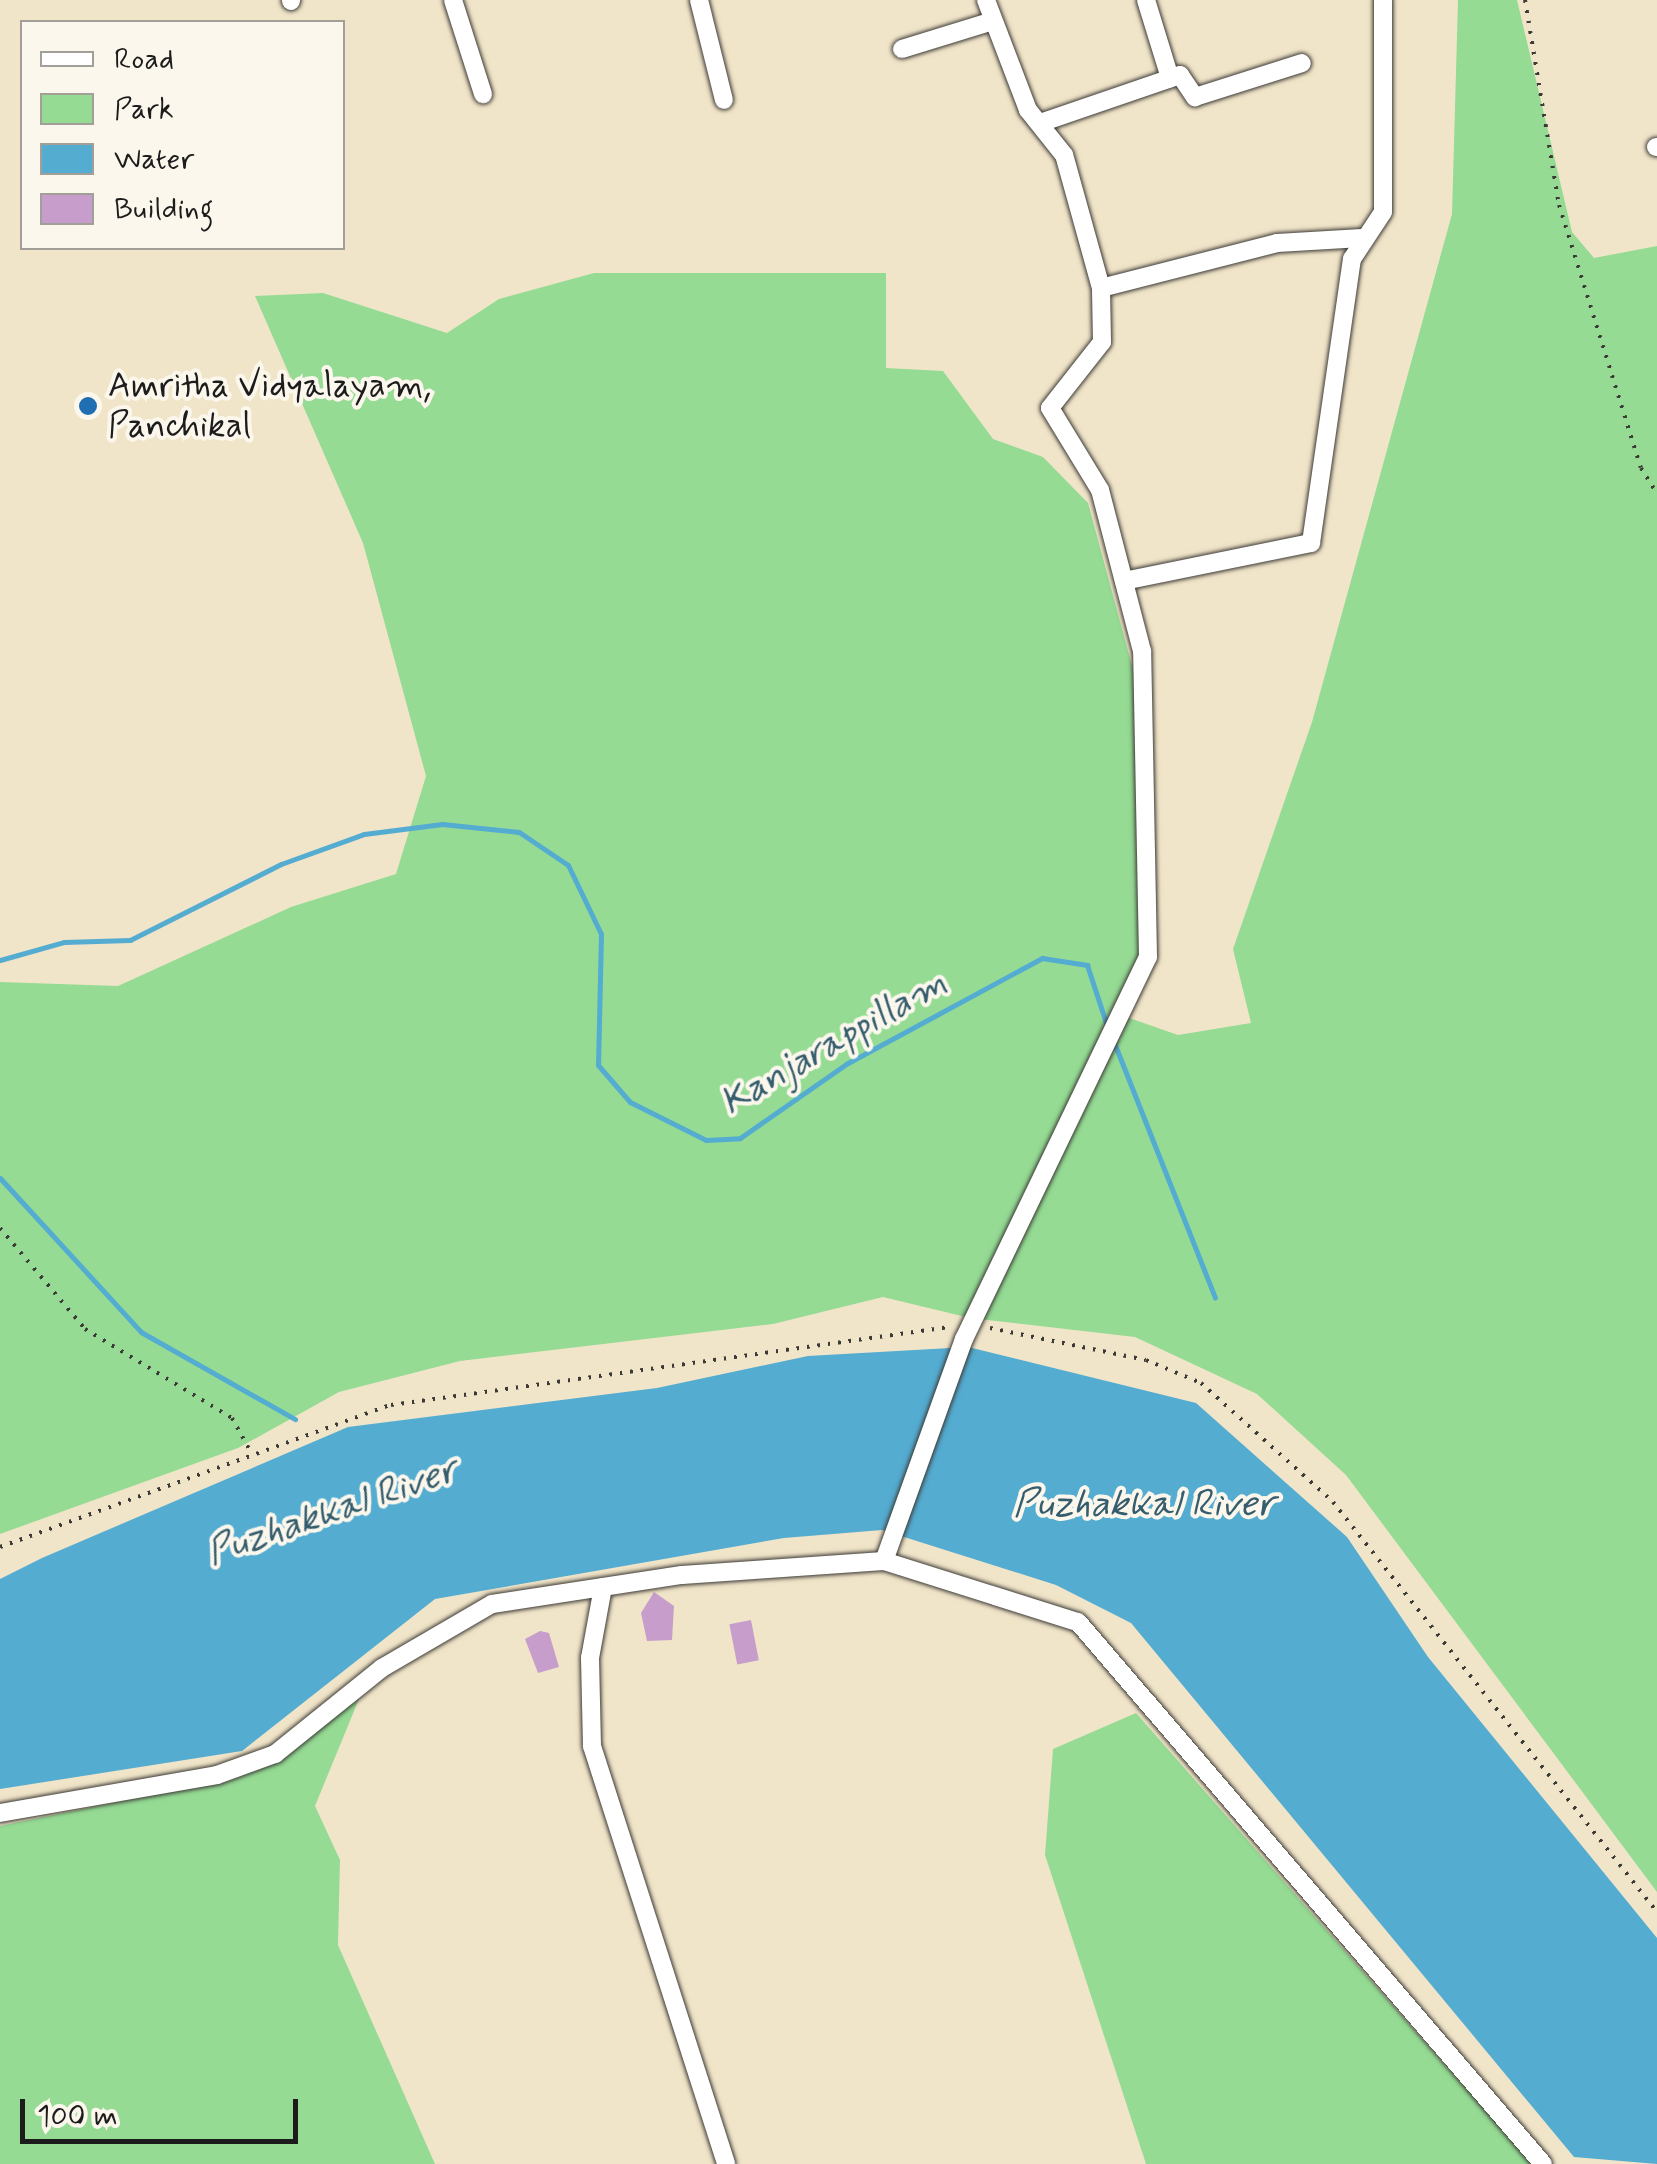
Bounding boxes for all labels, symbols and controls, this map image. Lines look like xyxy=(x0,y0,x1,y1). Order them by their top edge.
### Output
legend xyxy=(20,20,345,250)
text: Road xyxy=(114,40,174,79)
text: Park xyxy=(114,90,174,129)
text: Water xyxy=(114,140,194,179)
text: Building xyxy=(114,190,213,229)
place label: Amritha Vidyalayam, Panchikal xyxy=(108,365,431,447)
marker: Amritha Vidyalayam, Panchikal xyxy=(77,395,99,417)
water label: Kanjarappillam xyxy=(713,960,955,1126)
water label: Puzhakkal River xyxy=(201,1448,463,1576)
water label: Puzhakkal River xyxy=(1013,1482,1275,1528)
scale bar xyxy=(25,2079,302,2141)
text: 100 m xyxy=(37,2097,118,2136)

